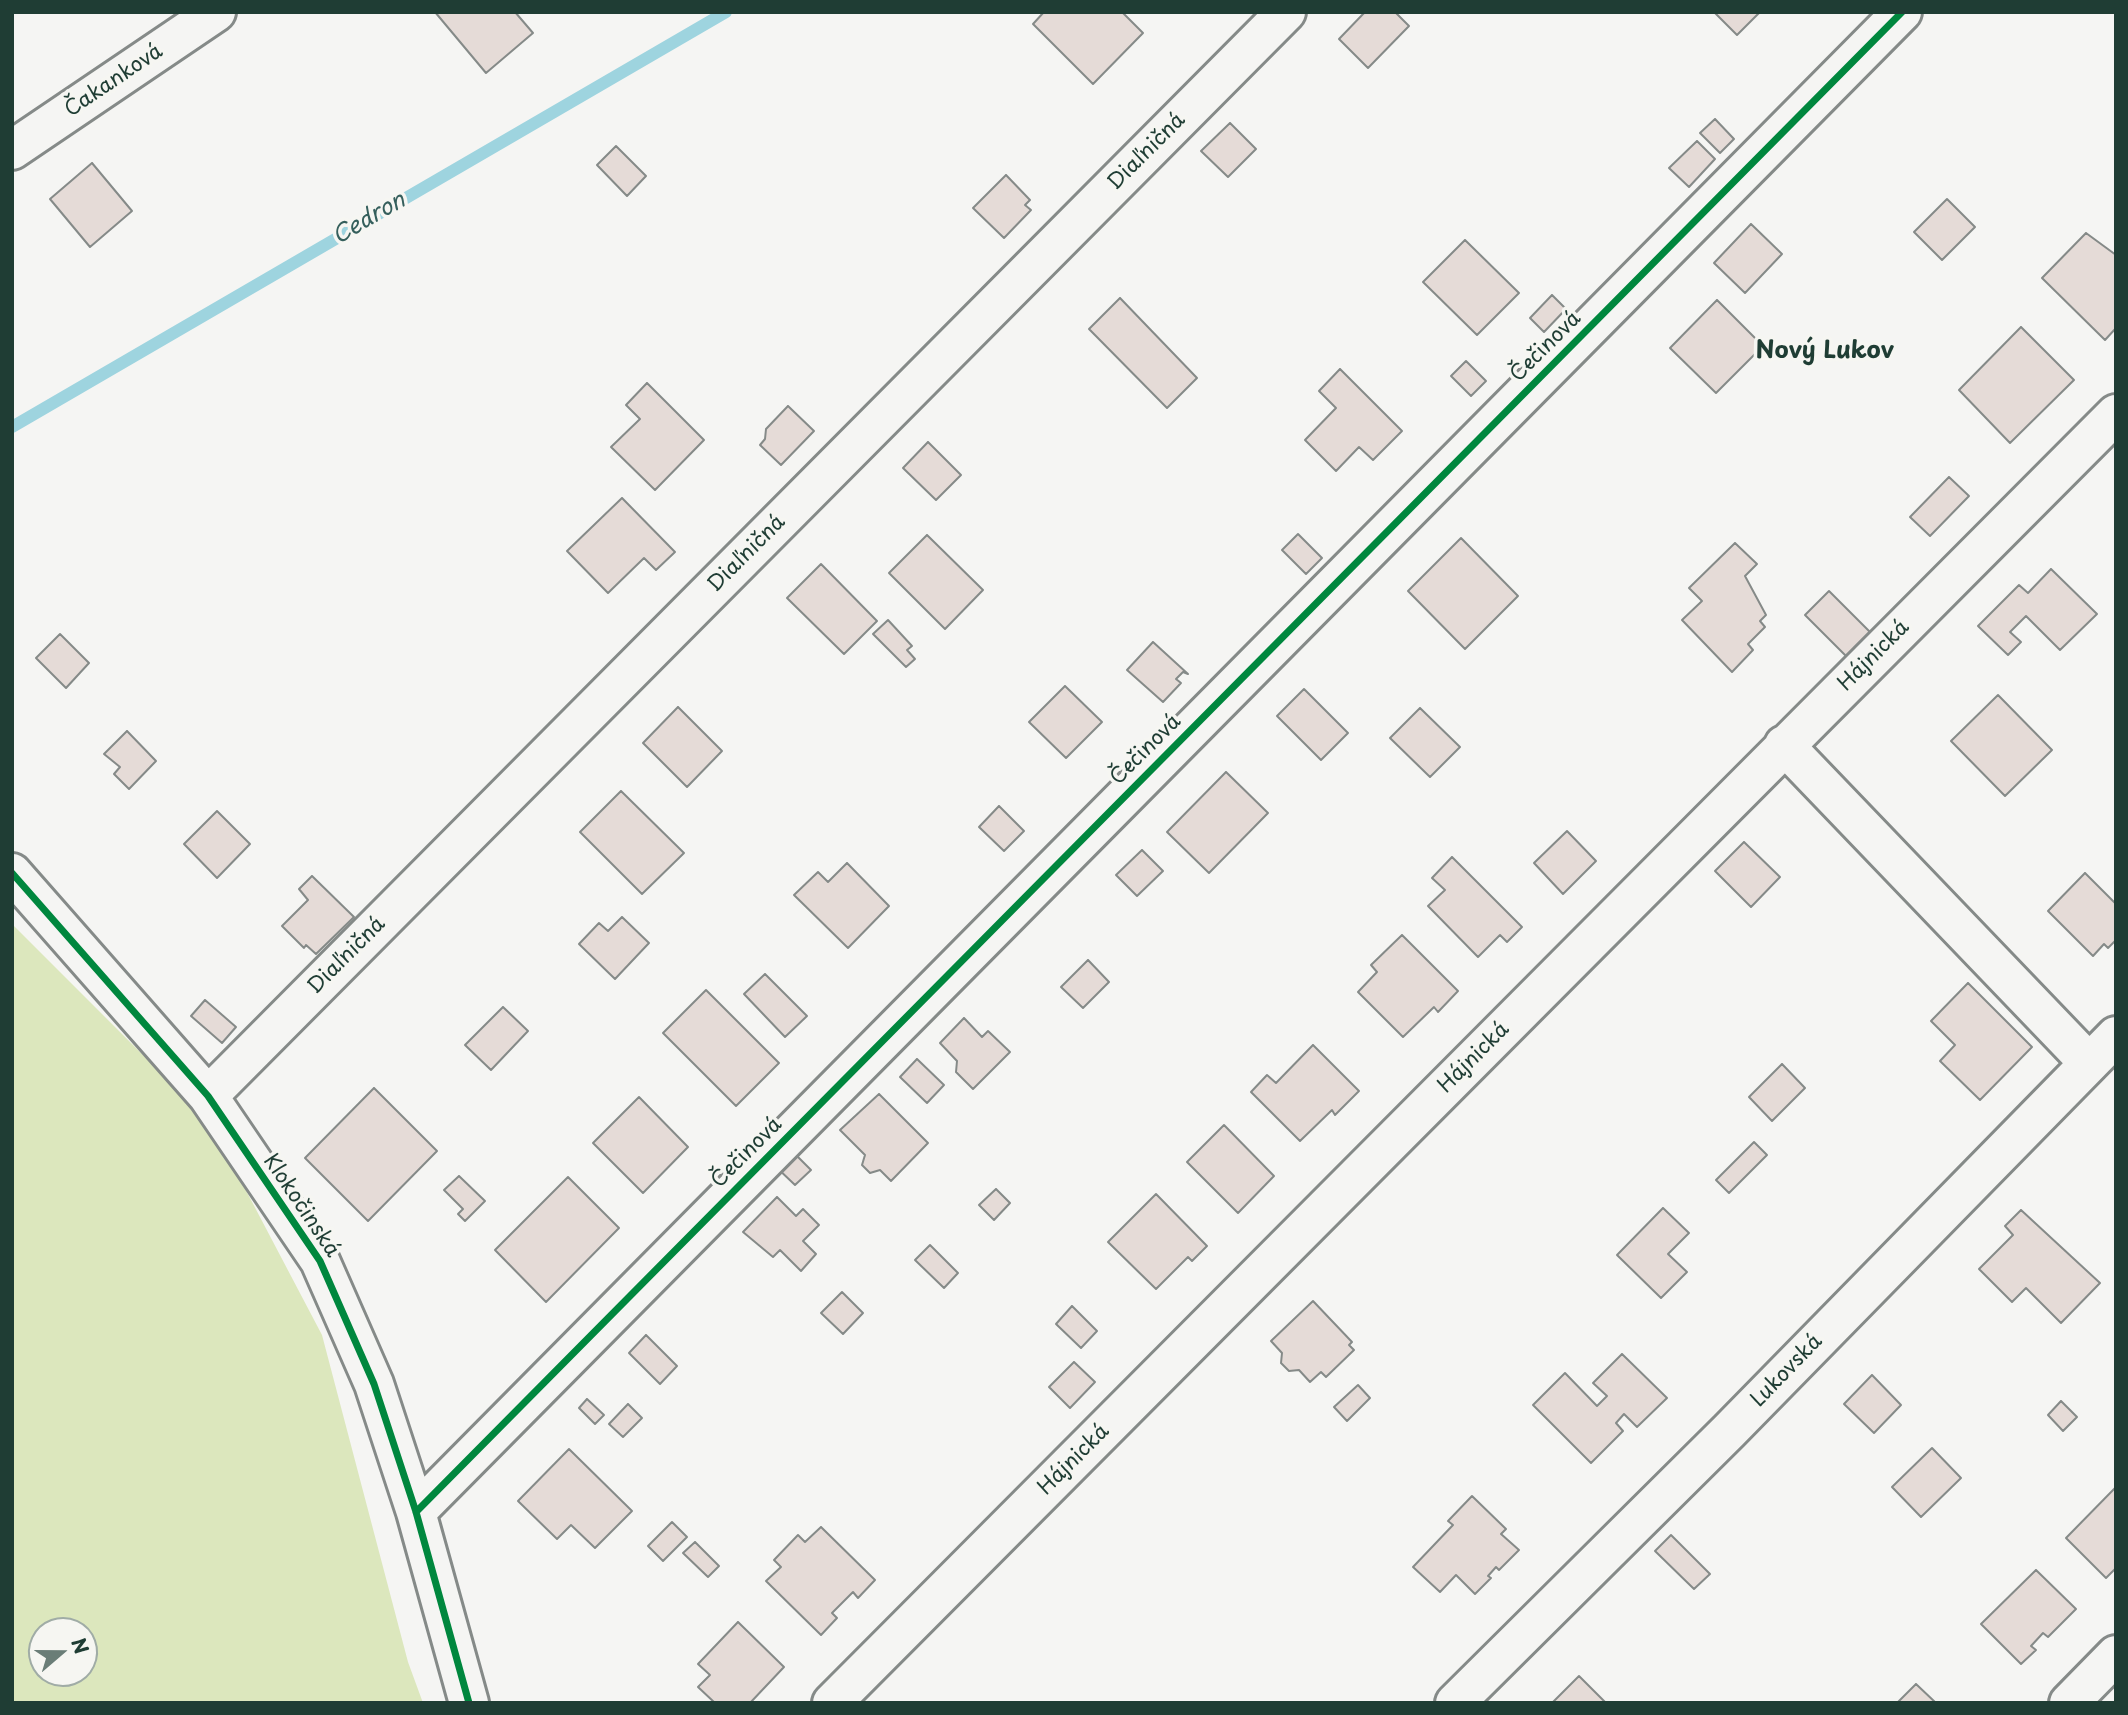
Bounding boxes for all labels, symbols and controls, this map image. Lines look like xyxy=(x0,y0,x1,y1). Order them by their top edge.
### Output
street label: Čakanková xyxy=(60,39,168,123)
street label: Diaľničná xyxy=(1103,108,1191,196)
water label: Cedron xyxy=(328,187,410,251)
street label: Čečinová xyxy=(1505,306,1587,388)
district label: Nový Lukov xyxy=(1756,337,1894,365)
street label: Diaľničná xyxy=(703,510,791,598)
street label: Hájnická xyxy=(1833,615,1915,697)
street label: Čečinová xyxy=(1105,709,1187,791)
street label: Diaľničná xyxy=(303,912,391,1000)
street label: Hájnická xyxy=(1433,1017,1515,1099)
street label: Čečinová xyxy=(706,1112,788,1194)
street label: Klokočinská xyxy=(257,1150,345,1262)
street label: Lukovská xyxy=(1746,1329,1828,1413)
street label: Hájnická xyxy=(1033,1419,1115,1501)
north arrow xyxy=(28,1617,98,1687)
text: N xyxy=(65,1634,97,1657)

